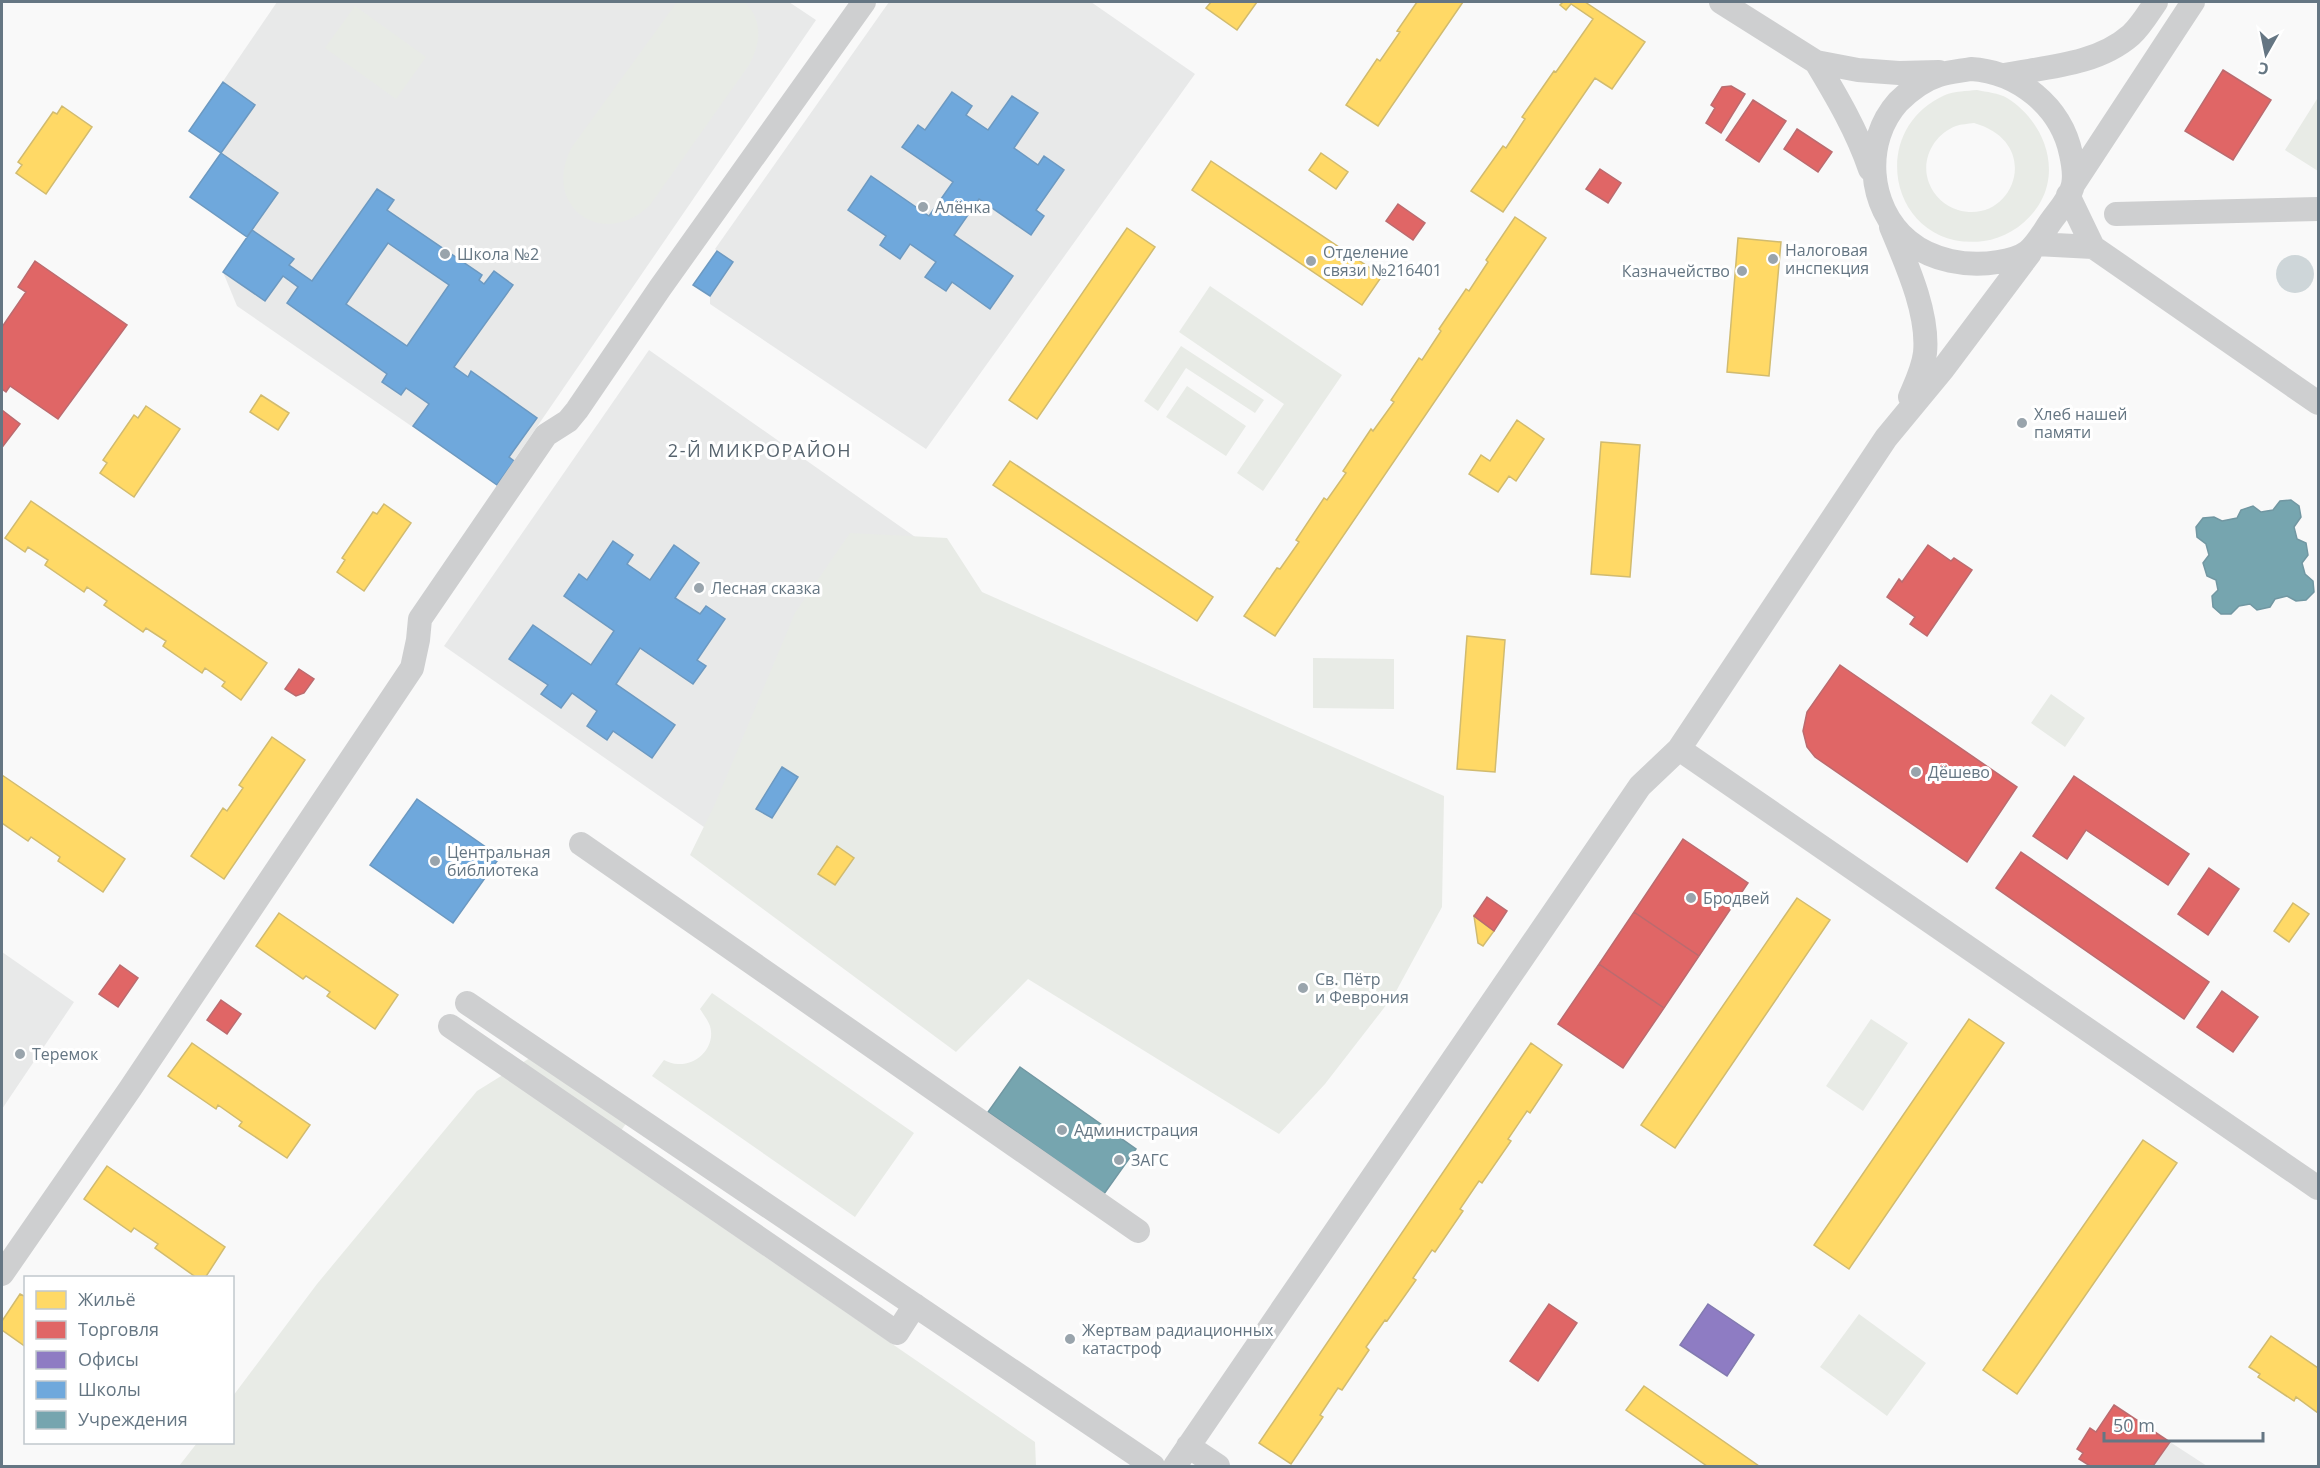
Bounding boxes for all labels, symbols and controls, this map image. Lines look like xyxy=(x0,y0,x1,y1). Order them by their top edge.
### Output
north arrow xyxy=(2236,24,2296,84)
text: С xyxy=(2257,57,2270,80)
place label: Алёнка xyxy=(935,196,991,218)
marker: Алёнка xyxy=(916,200,930,214)
place label: Налоговая инспекция xyxy=(1785,239,1869,279)
place label: Отделение связи №216401 xyxy=(1323,241,1442,281)
place label: Школа №2 xyxy=(457,243,539,265)
marker: Школа №2 xyxy=(438,247,452,261)
marker: Налоговая инспекция xyxy=(1766,252,1780,266)
marker: Отделение связи №216401 xyxy=(1304,254,1318,268)
place label: Казначейство xyxy=(1622,260,1730,282)
marker: Казначейство xyxy=(1735,264,1749,278)
place label: Хлеб нашей памяти xyxy=(2034,403,2127,443)
marker: Хлеб нашей памяти xyxy=(2015,416,2029,430)
district label: 2-Й МИКРОРАЙОН xyxy=(668,438,852,462)
place label: Лесная сказка xyxy=(711,577,821,599)
marker: Лесная сказка xyxy=(692,581,706,595)
place label: Дёшево xyxy=(1928,761,1990,783)
marker: Дёшево xyxy=(1909,765,1923,779)
place label: Центральная библиотека xyxy=(447,841,551,881)
marker: Центральная библиотека xyxy=(428,854,442,868)
place label: Бродвей xyxy=(1703,887,1770,909)
marker: Бродвей xyxy=(1684,891,1698,905)
place label: Св. Пётр и Феврония xyxy=(1315,968,1409,1008)
marker: Св. Пётр и Феврония xyxy=(1296,981,1310,995)
place label: Теремок xyxy=(32,1043,99,1065)
marker: Теремок xyxy=(13,1047,27,1061)
place label: Администрация xyxy=(1074,1119,1198,1141)
marker: Администрация xyxy=(1055,1123,1069,1137)
place label: ЗАГС xyxy=(1131,1149,1169,1171)
marker: ЗАГС xyxy=(1112,1153,1126,1167)
legend xyxy=(24,1276,234,1444)
text: Жильё xyxy=(78,1287,136,1311)
text: Торговля xyxy=(78,1317,159,1341)
place label: Жертвам радиационных катастроф xyxy=(1082,1319,1274,1359)
marker: Жертвам радиационных катастроф xyxy=(1063,1332,1077,1346)
text: Офисы xyxy=(78,1347,139,1371)
text: Школы xyxy=(78,1377,141,1401)
scale bar xyxy=(2104,1405,2263,1443)
text: Учреждения xyxy=(78,1407,188,1431)
text: 50 m xyxy=(2113,1413,2155,1437)

